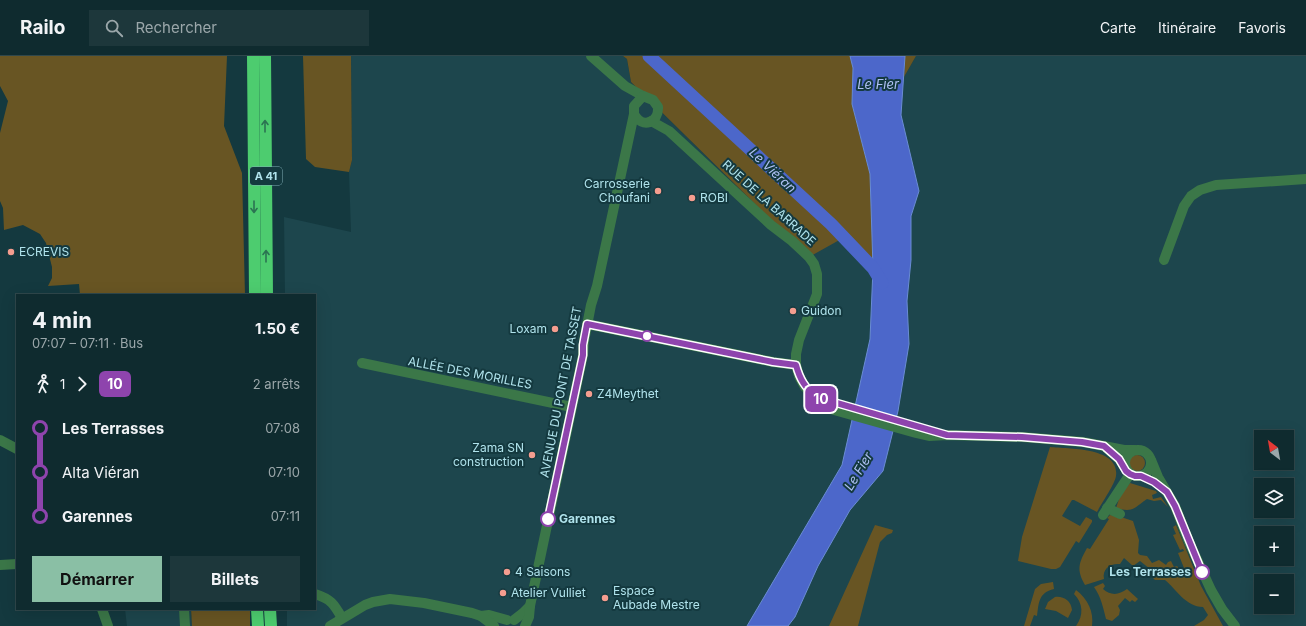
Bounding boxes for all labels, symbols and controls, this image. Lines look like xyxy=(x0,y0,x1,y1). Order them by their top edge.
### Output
search box xyxy=(89,10,369,46)
text: Railo xyxy=(20,16,65,39)
icon: search xyxy=(103,17,125,39)
text: Rechercher xyxy=(135,18,217,37)
text: Carte xyxy=(1100,19,1136,36)
text: Itinéraire xyxy=(1158,19,1216,36)
text: Favoris xyxy=(1238,19,1286,36)
water label: Le Fier xyxy=(857,76,900,92)
one-way arrow xyxy=(261,120,269,133)
water label: Le Viéran xyxy=(746,144,800,196)
street label: RUE DE LA BARRADE xyxy=(719,157,819,249)
road number: A 41 xyxy=(250,167,282,185)
place label: Carrosserie Choufani xyxy=(584,176,650,205)
marker: Carrosserie Choufani xyxy=(653,186,663,196)
place label: ROBI xyxy=(700,190,728,205)
marker: ROBI xyxy=(687,193,697,203)
one-way arrow xyxy=(250,200,258,213)
place label: ECREVIS xyxy=(19,244,69,259)
marker: ECREVIS xyxy=(6,247,16,257)
one-way arrow xyxy=(262,250,270,263)
place label: Guidon xyxy=(801,303,842,318)
street label: AVENUE DU PONT DE TASSET xyxy=(537,305,585,479)
marker: Guidon xyxy=(788,306,798,316)
text: 4 min xyxy=(32,307,92,333)
text: 1.50 € xyxy=(255,319,300,338)
place label: Loxam xyxy=(509,321,547,336)
marker: Loxam xyxy=(550,324,560,334)
unlabelled marker xyxy=(641,330,653,342)
text: 07:07 – 07:11 · Bus xyxy=(32,335,143,351)
street label: ALLÉE DES MORILLES xyxy=(407,353,534,392)
icon: walk xyxy=(32,373,54,395)
icon: forward xyxy=(71,373,93,395)
text: 10 xyxy=(107,375,123,392)
text: 1 xyxy=(60,376,65,392)
text: 2 arrêts xyxy=(253,376,300,392)
place label: Z4Meythet xyxy=(597,386,659,401)
line badge: 10 xyxy=(803,386,839,412)
marker: Z4Meythet xyxy=(584,389,594,399)
text: 10 xyxy=(813,390,829,407)
text: Les Terrasses xyxy=(62,419,164,438)
text: 07:08 xyxy=(265,420,300,436)
north arrow xyxy=(1254,430,1294,470)
map controls xyxy=(1254,430,1294,614)
place label: Zama SN construction xyxy=(453,440,524,469)
water label: Le Fier xyxy=(840,448,876,493)
marker: Zama SN construction xyxy=(527,450,537,460)
text: Alta Viéran xyxy=(62,463,139,482)
text: 07:10 xyxy=(268,464,300,480)
button: layers xyxy=(1254,478,1294,518)
text: Garennes xyxy=(62,507,133,526)
text: 07:11 xyxy=(271,508,300,524)
marker: Garennes xyxy=(540,511,556,527)
place label: Garennes xyxy=(559,511,616,526)
button: + xyxy=(1254,526,1294,566)
button: Démarrer xyxy=(32,556,162,602)
button: Billets xyxy=(170,556,300,602)
place label: 4 Saisons xyxy=(515,564,570,579)
place label: Les Terrasses xyxy=(1109,564,1191,579)
marker: Les Terrasses xyxy=(1194,564,1210,580)
marker: 4 Saisons xyxy=(502,567,512,577)
button: − xyxy=(1254,574,1294,614)
place label: Espace Aubade Mestre xyxy=(613,583,700,612)
place label: Atelier Vulliet xyxy=(511,585,586,600)
marker: Atelier Vulliet xyxy=(498,588,508,598)
marker: Espace Aubade Mestre xyxy=(600,593,610,603)

